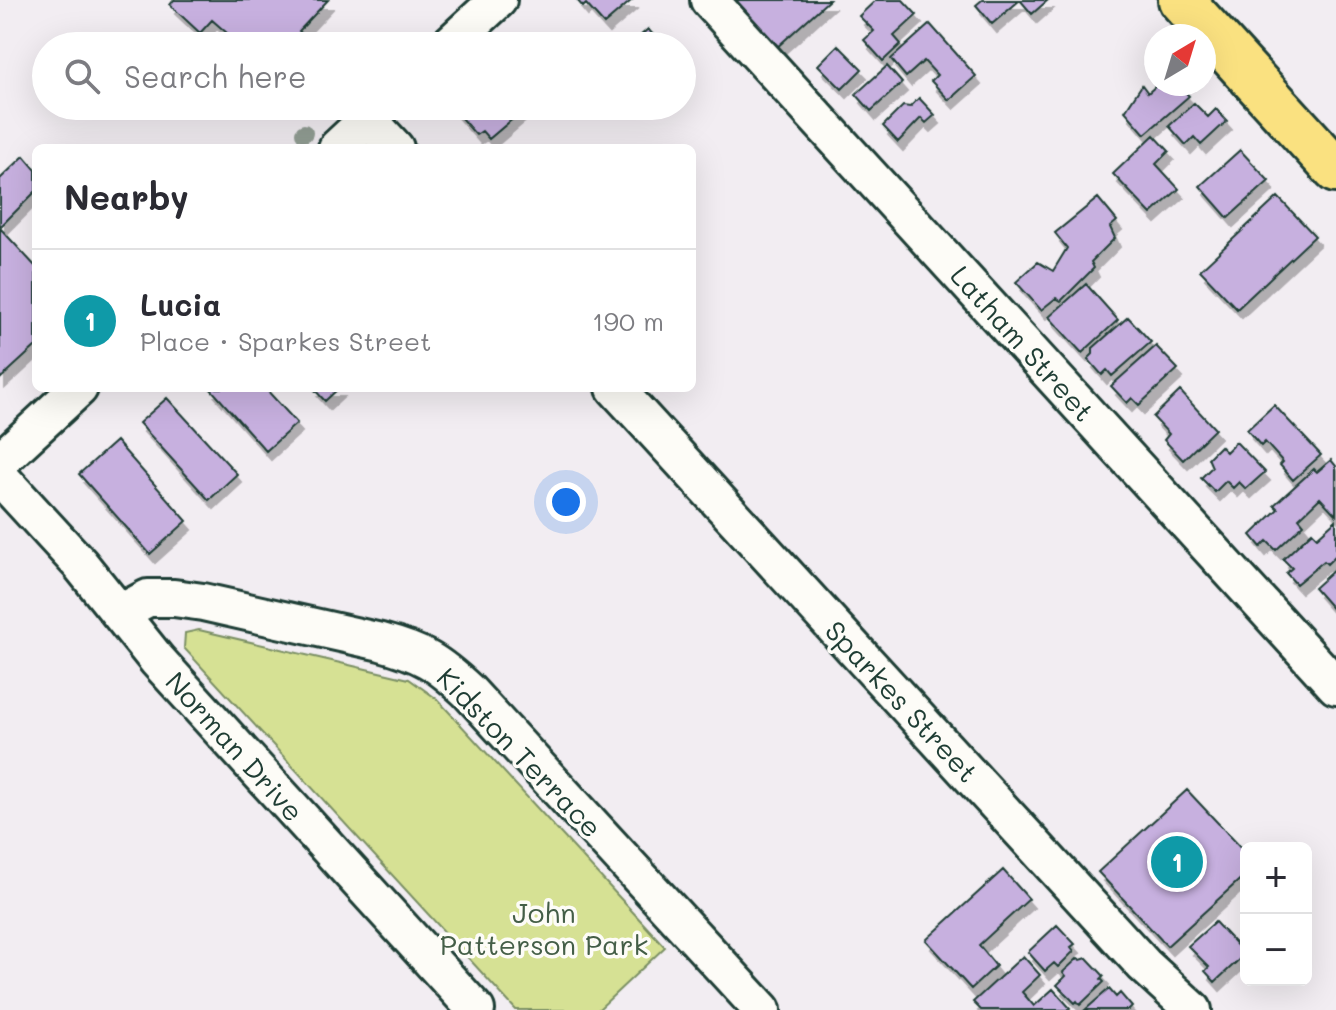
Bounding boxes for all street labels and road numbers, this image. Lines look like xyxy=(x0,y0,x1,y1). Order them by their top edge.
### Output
street label: Latham Street xyxy=(943,257,1103,429)
street label: Sparkes Street xyxy=(818,613,986,789)
street label: Kidston Terrace xyxy=(430,659,610,845)
street label: Norman Drive xyxy=(158,664,312,828)

